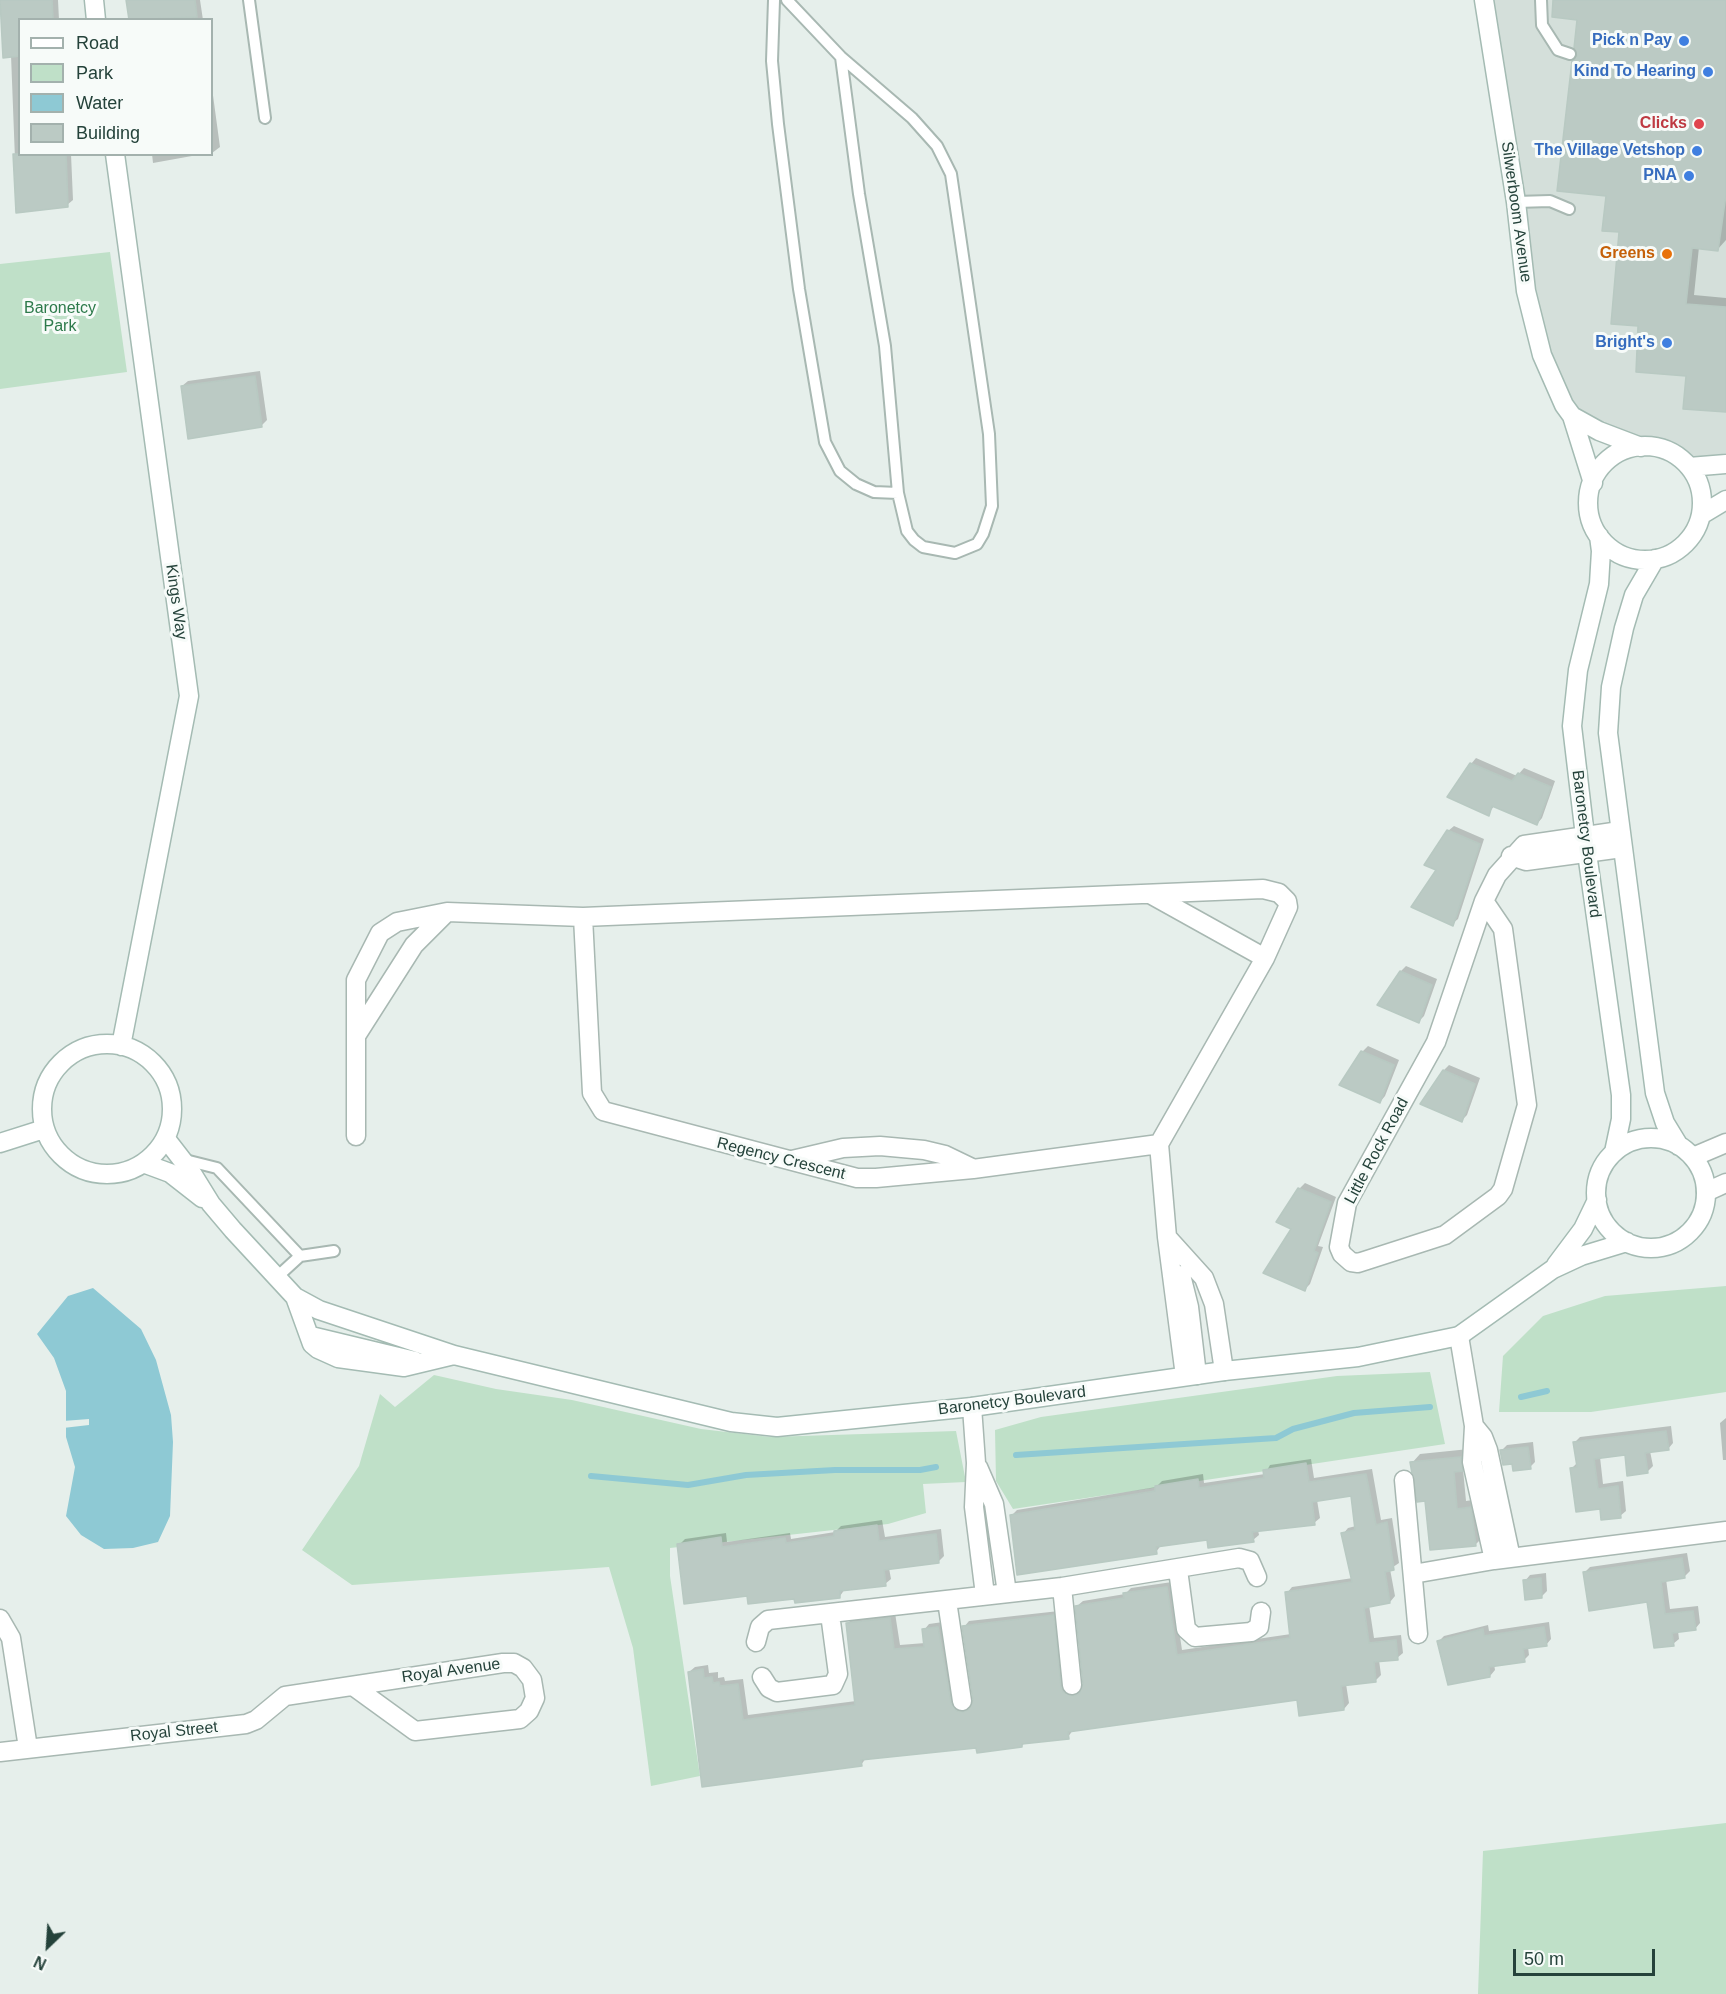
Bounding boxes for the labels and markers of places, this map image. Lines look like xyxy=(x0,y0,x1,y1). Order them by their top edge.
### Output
place label: Pick n Pay xyxy=(1592,31,1672,51)
marker: Pick n Pay xyxy=(1677,34,1691,48)
place label: Kind To Hearing xyxy=(1574,62,1696,82)
marker: Kind To Hearing xyxy=(1701,65,1715,79)
place label: Clicks xyxy=(1640,114,1687,134)
marker: Clicks xyxy=(1692,117,1706,131)
place label: The Village Vetshop xyxy=(1534,141,1685,161)
marker: The Village Vetshop xyxy=(1690,144,1704,158)
place label: PNA xyxy=(1643,166,1677,186)
marker: PNA xyxy=(1682,169,1696,183)
place label: Greens xyxy=(1600,244,1655,264)
marker: Greens xyxy=(1660,247,1674,261)
place label: Bright's xyxy=(1595,333,1655,353)
marker: Bright's xyxy=(1660,336,1674,350)

